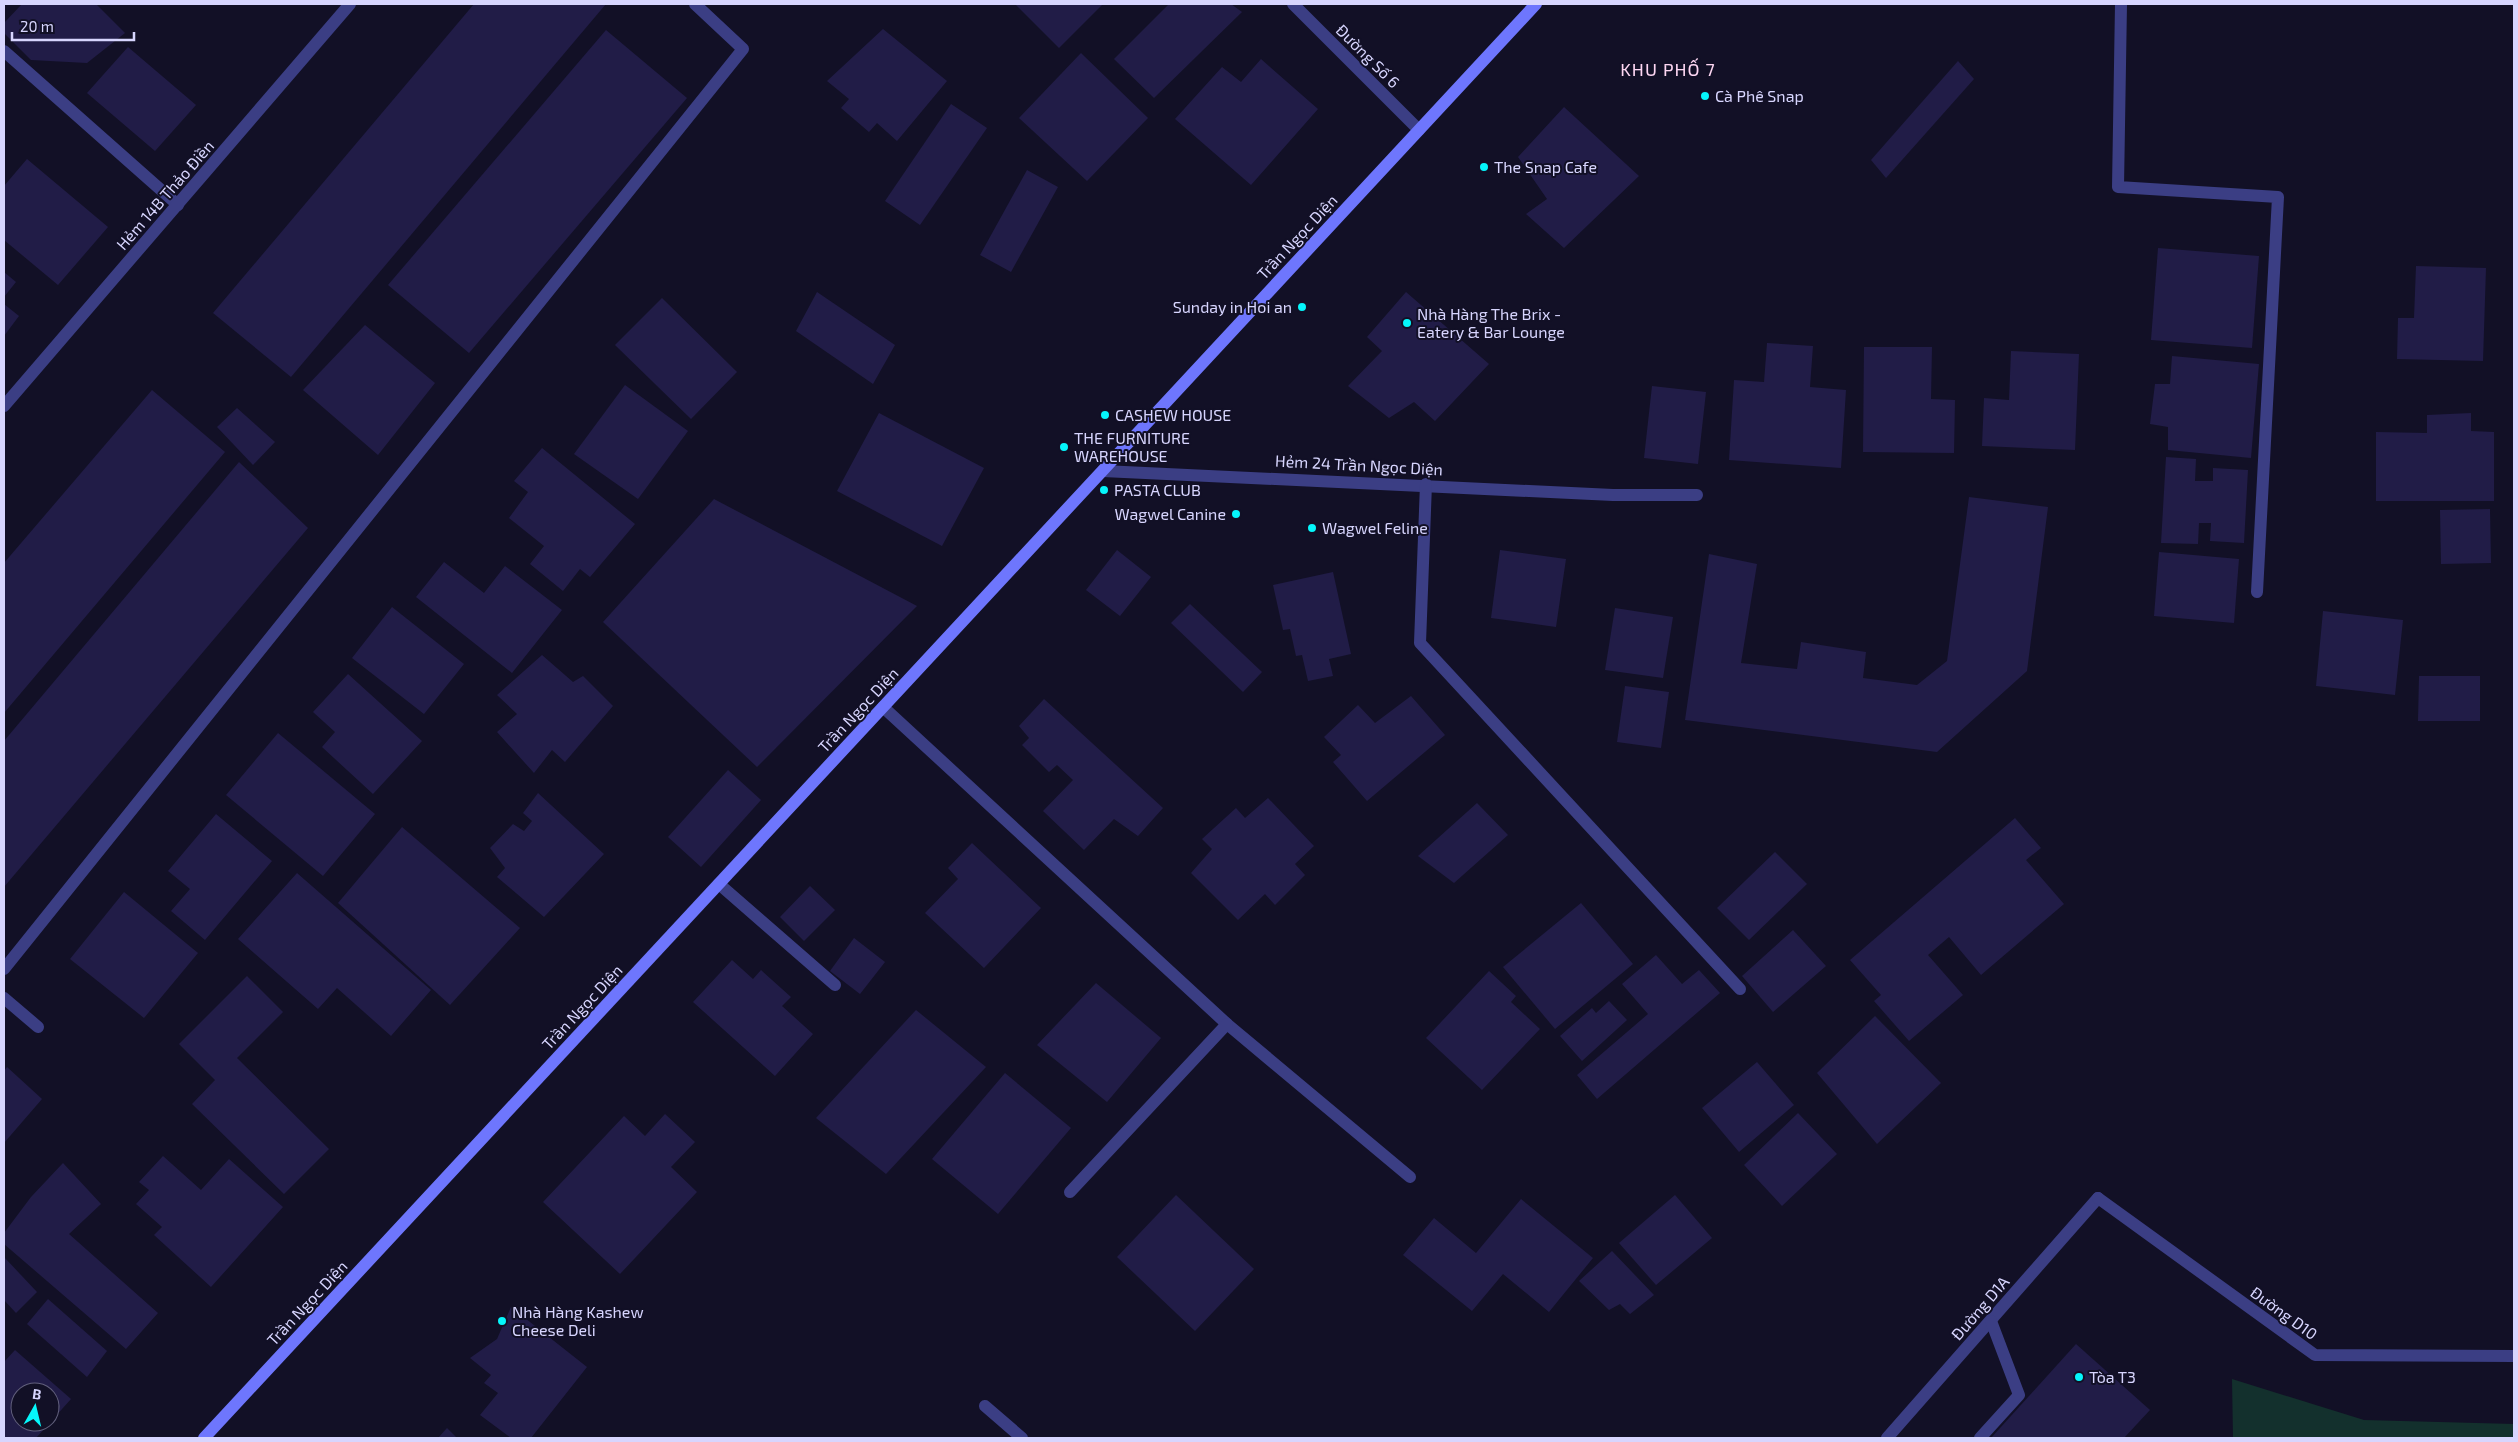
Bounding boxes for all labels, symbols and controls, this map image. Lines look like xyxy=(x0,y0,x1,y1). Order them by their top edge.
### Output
scale bar xyxy=(12,10,135,42)
text: 20 m xyxy=(20,17,54,35)
street label: Đường Số 6 xyxy=(1333,20,1404,91)
district label: KHU PHỐ 7 xyxy=(1620,58,1716,80)
place label: Cà Phê Snap xyxy=(1715,86,1804,105)
marker: Cà Phê Snap xyxy=(1699,90,1711,102)
street label: Hẻm 14B Thảo Điền xyxy=(112,136,217,253)
place label: The Snap Cafe xyxy=(1494,157,1597,176)
marker: The Snap Cafe xyxy=(1478,161,1490,173)
street label: Trần Ngọc Diện xyxy=(1253,190,1341,283)
place label: Sunday in Hoi an xyxy=(1173,297,1292,316)
marker: Sunday in Hoi an xyxy=(1296,301,1308,313)
place label: Nhà Hàng The Brix - Eatery & Bar Lounge xyxy=(1417,304,1565,341)
marker: Nhà Hàng The Brix - Eatery & Bar Lounge xyxy=(1401,317,1413,329)
place label: CASHEW HOUSE xyxy=(1115,405,1231,424)
marker: CASHEW HOUSE xyxy=(1099,409,1111,421)
place label: THE FURNITURE WAREHOUSE xyxy=(1074,428,1190,465)
marker: THE FURNITURE WAREHOUSE xyxy=(1058,441,1070,453)
street label: Hẻm 24 Trần Ngọc Diện xyxy=(1275,451,1443,478)
place label: PASTA CLUB xyxy=(1114,480,1201,499)
marker: PASTA CLUB xyxy=(1098,484,1110,496)
place label: Wagwel Canine xyxy=(1115,504,1226,523)
marker: Wagwel Canine xyxy=(1230,508,1242,520)
place label: Wagwel Feline xyxy=(1322,518,1428,537)
marker: Wagwel Feline xyxy=(1306,522,1318,534)
street label: Trần Ngọc Diện xyxy=(814,663,902,756)
street label: Trần Ngọc Diện xyxy=(538,960,626,1053)
street label: Trần Ngọc Diện xyxy=(263,1256,351,1349)
street label: Đường D1A xyxy=(1947,1272,2012,1343)
street label: Đường D10 xyxy=(2247,1282,2321,1343)
place label: Nhà Hàng Kashew Cheese Deli xyxy=(512,1302,644,1339)
marker: Nhà Hàng Kashew Cheese Deli xyxy=(496,1315,508,1327)
place label: Tòa T3 xyxy=(2089,1367,2136,1386)
marker: Tòa T3 xyxy=(2073,1371,2085,1383)
north arrow xyxy=(10,1382,60,1432)
text: B xyxy=(31,1385,43,1403)

